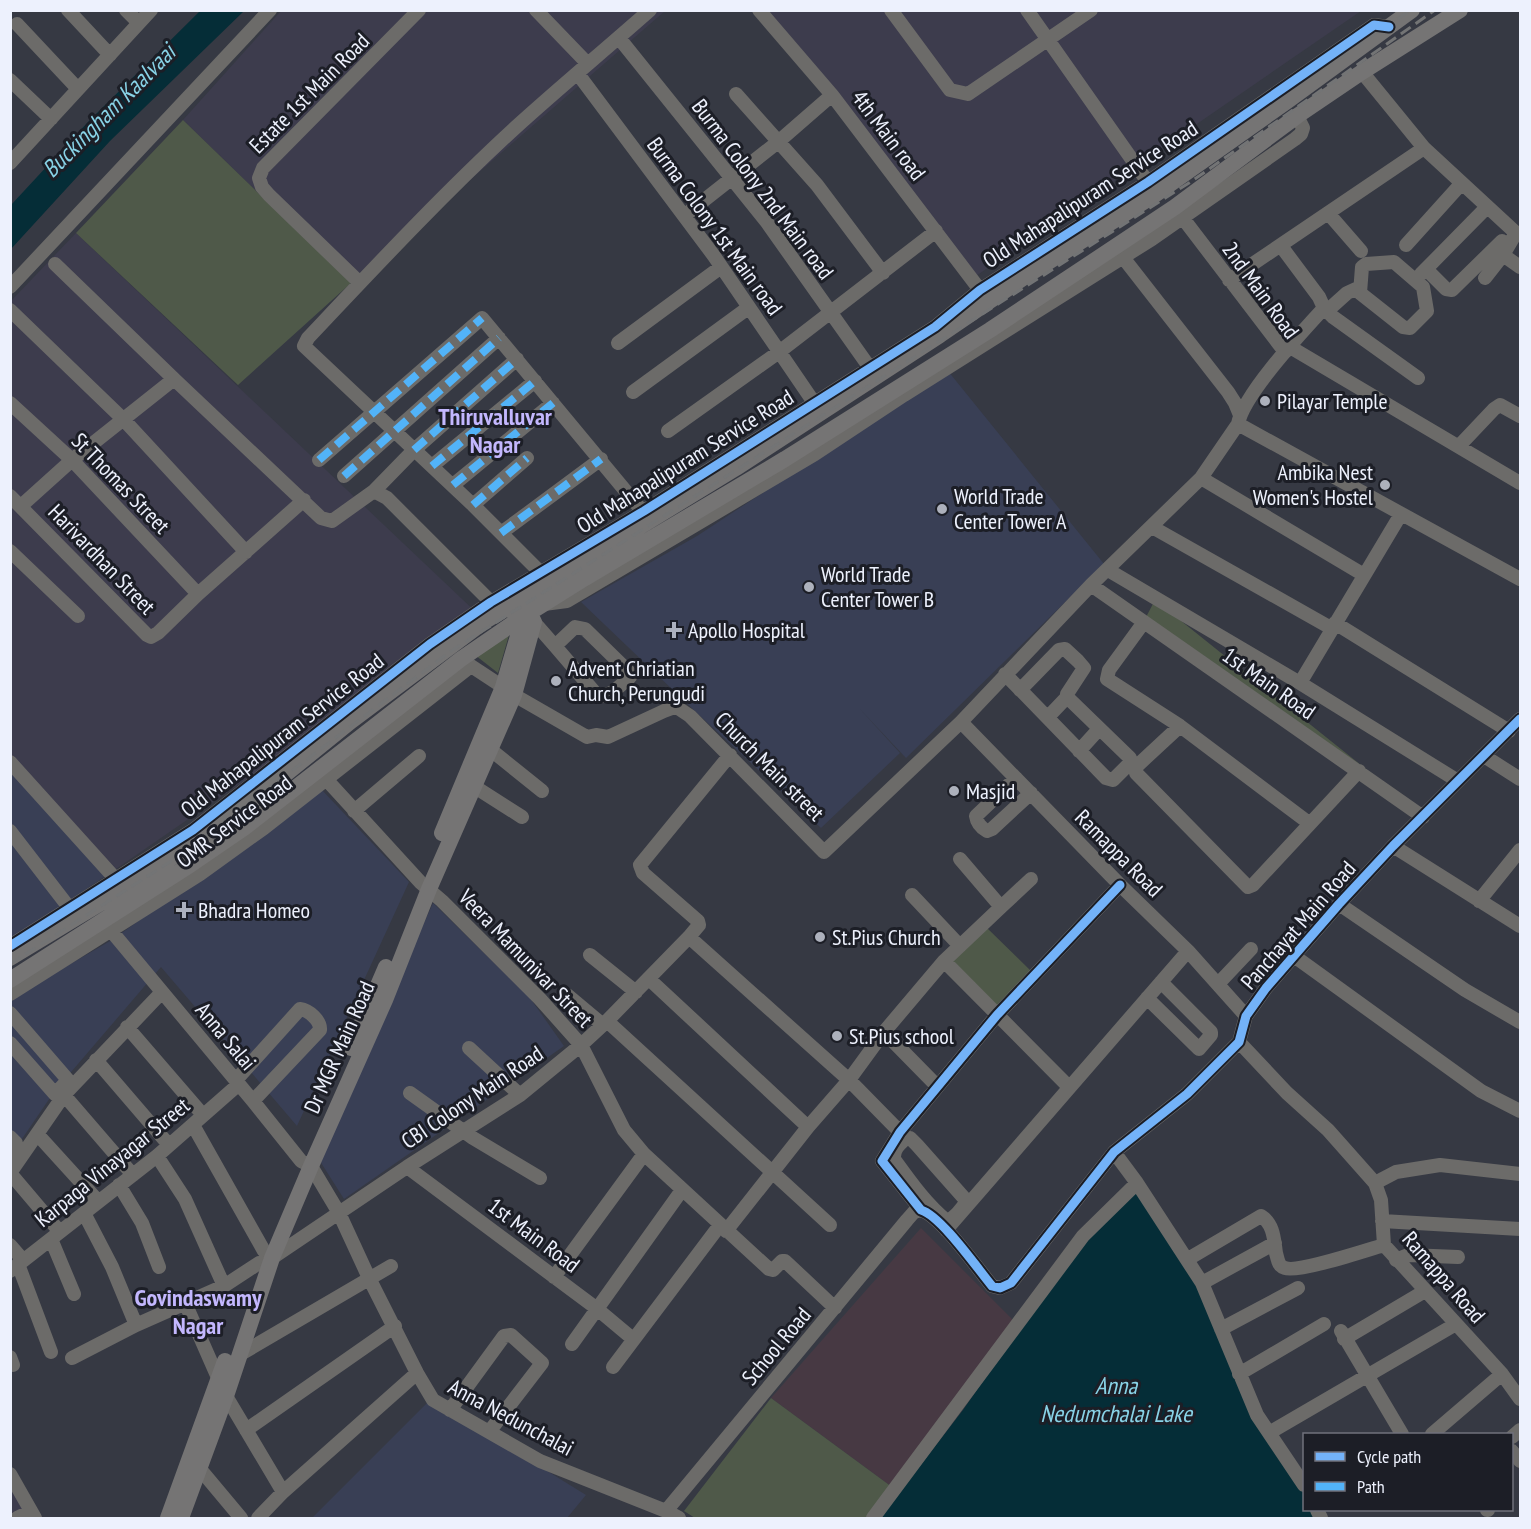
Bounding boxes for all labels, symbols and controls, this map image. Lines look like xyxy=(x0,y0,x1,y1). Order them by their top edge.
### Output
street label: Estate 1st Main Road xyxy=(243,27,375,159)
water label: Buckingham Kaalvaai xyxy=(35,35,184,184)
street label: 4th Main road xyxy=(846,84,932,186)
street label: Burma Colony 2nd Main road xyxy=(686,93,840,285)
street label: Old Mahapalipuram Service Road xyxy=(977,114,1203,274)
street label: Burma Colony 1st Main road xyxy=(641,132,789,320)
street label: 2nd Main Road xyxy=(1216,236,1306,344)
street label: Old Mahapalipuram Service Road xyxy=(571,383,799,539)
place label: Pilayar Temple xyxy=(1277,387,1388,415)
marker: Pilayar Temple xyxy=(1258,394,1272,408)
district label: Thiruvalluvar Nagar xyxy=(438,401,553,460)
street label: St Thomas Street xyxy=(66,427,176,539)
place label: Ambika Nest Women's Hostel xyxy=(1253,458,1374,511)
marker: Ambika Nest Women's Hostel xyxy=(1378,478,1392,492)
place label: World Trade Center Tower A xyxy=(954,482,1067,535)
street label: Harivardhan Street xyxy=(42,498,162,620)
marker: World Trade Center Tower A xyxy=(935,502,949,516)
place label: World Trade Center Tower B xyxy=(821,560,934,613)
marker: World Trade Center Tower B xyxy=(802,580,816,594)
place label: Apollo Hospital xyxy=(688,616,806,644)
marker: Apollo Hospital xyxy=(665,621,683,639)
street label: 1st Main Road xyxy=(1217,641,1321,725)
street label: Old Mahapalipuram Service Road xyxy=(175,647,389,823)
place label: Advent Chriatian Church, Perungudi xyxy=(568,654,705,707)
marker: Advent Chriatian Church, Perungudi xyxy=(549,674,563,688)
street label: Church Main street xyxy=(710,706,830,826)
street label: OMR Service Road xyxy=(171,768,297,874)
place label: Masjid xyxy=(966,777,1015,805)
marker: Masjid xyxy=(947,784,961,798)
street label: Ramappa Road xyxy=(1069,803,1169,903)
street label: Panchayat Main Road xyxy=(1235,855,1361,995)
street label: Veera Mamunivar Street xyxy=(452,882,599,1033)
place label: Bhadra Homeo xyxy=(198,896,310,924)
marker: Bhadra Homeo xyxy=(175,901,193,919)
place label: St.Pius Church xyxy=(832,923,941,951)
marker: St.Pius Church xyxy=(813,930,827,944)
street label: Dr MGR Main Road xyxy=(297,977,381,1117)
street label: Anna Salai xyxy=(190,996,262,1076)
place label: St.Pius school xyxy=(849,1022,955,1050)
marker: St.Pius school xyxy=(830,1029,844,1043)
street label: CBI Colony Main Road xyxy=(396,1039,548,1155)
street label: Karpaga Vinayagar Street xyxy=(29,1091,195,1233)
street label: 1st Main Road xyxy=(483,1191,585,1279)
street label: Ramappa Road xyxy=(1396,1225,1492,1329)
district label: Govindaswamy Nagar xyxy=(135,1282,262,1341)
street label: School Road xyxy=(735,1301,817,1391)
water label: Anna Nedumchalai Lake xyxy=(1040,1370,1194,1429)
street label: Anna Nedunchalai xyxy=(444,1372,578,1462)
legend xyxy=(1303,1433,1513,1511)
text: Cycle path xyxy=(1357,1445,1421,1468)
text: Path xyxy=(1357,1475,1385,1498)

